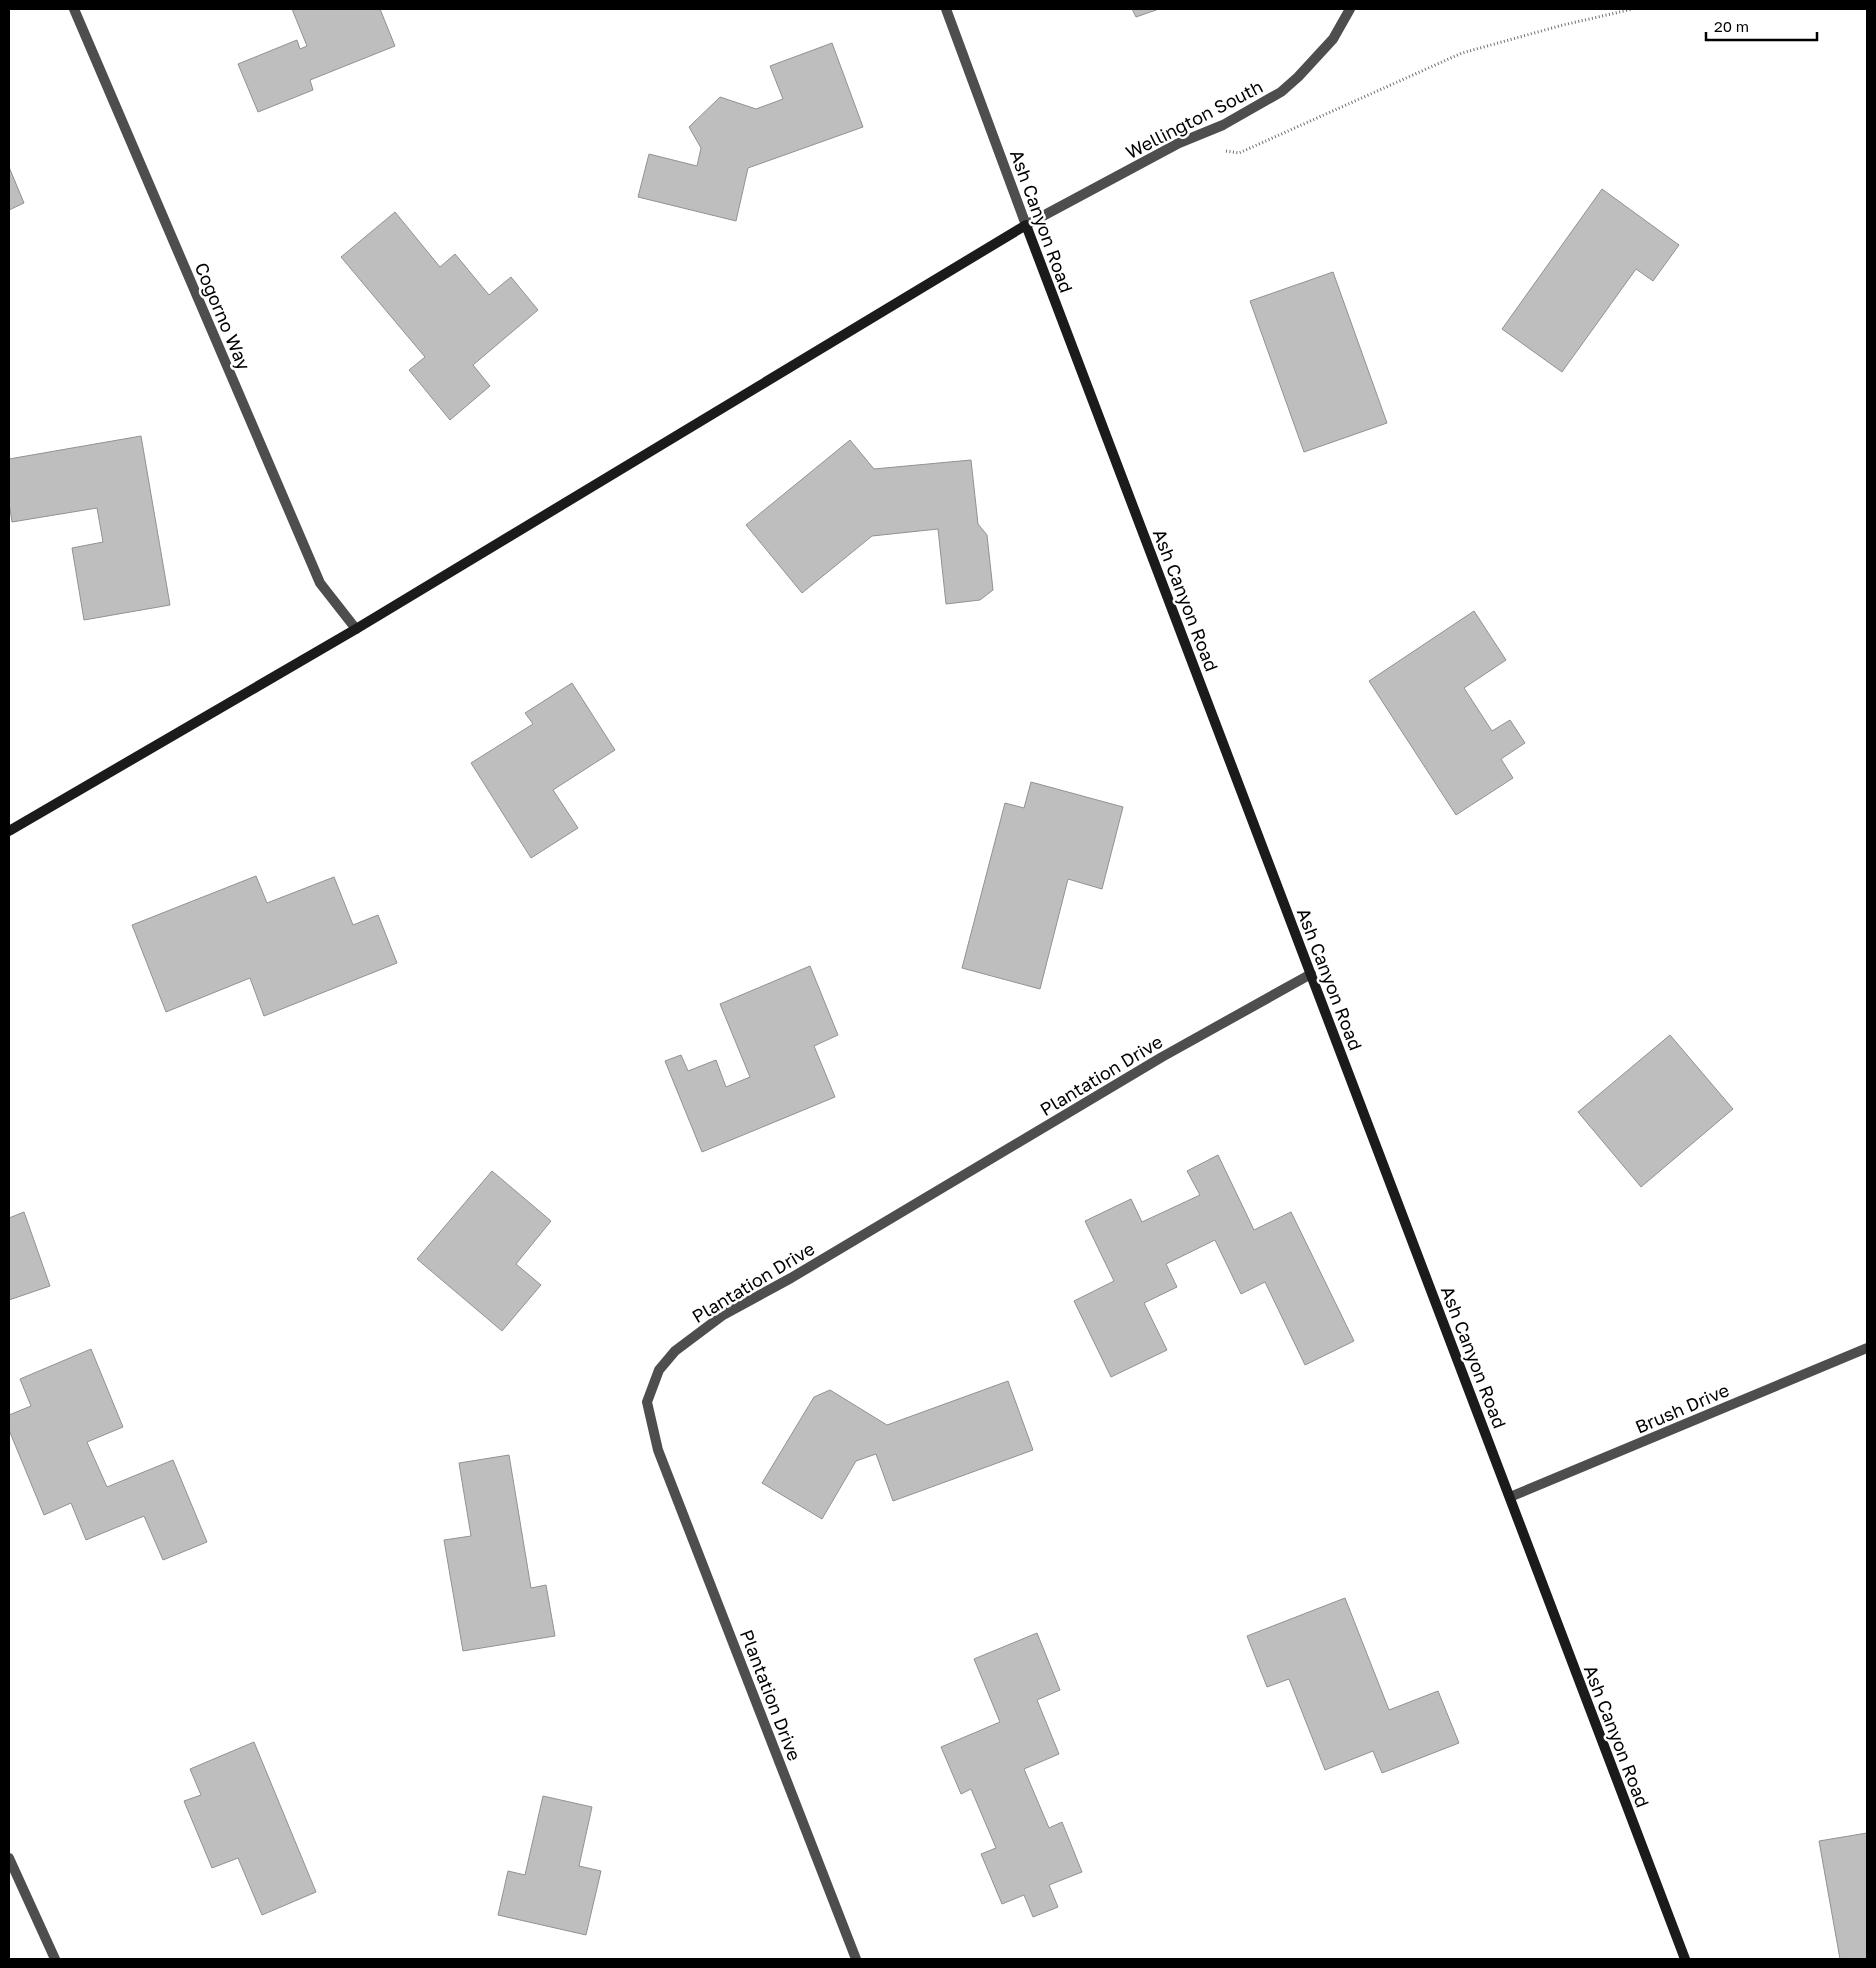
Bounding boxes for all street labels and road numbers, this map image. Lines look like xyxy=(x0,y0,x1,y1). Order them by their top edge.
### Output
street label: Wellington South xyxy=(1122,75,1266,163)
street label: Ash Canyon Road xyxy=(1006,147,1078,295)
street label: Cogorno Way xyxy=(190,259,256,373)
street label: Ash Canyon Road xyxy=(1149,526,1223,674)
street label: Ash Canyon Road xyxy=(1293,905,1367,1053)
street label: Plantation Drive xyxy=(1036,1030,1166,1120)
street label: Plantation Drive xyxy=(688,1237,818,1327)
street label: Ash Canyon Road xyxy=(1437,1283,1511,1431)
street label: Brush Drive xyxy=(1632,1378,1732,1438)
street label: Plantation Drive xyxy=(736,1626,806,1764)
street label: Ash Canyon Road xyxy=(1580,1662,1654,1810)

